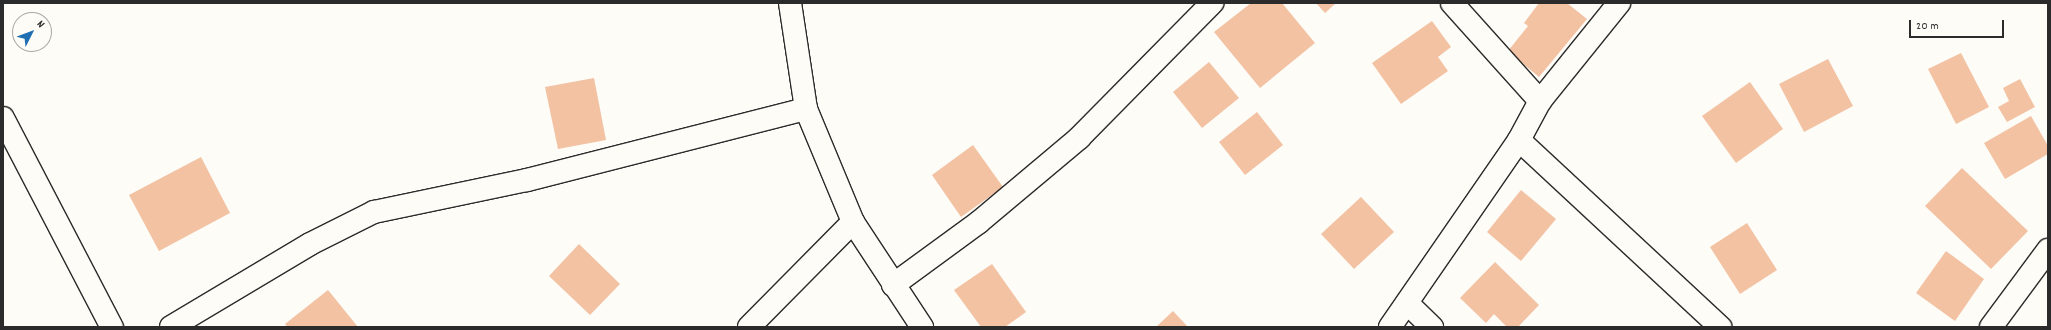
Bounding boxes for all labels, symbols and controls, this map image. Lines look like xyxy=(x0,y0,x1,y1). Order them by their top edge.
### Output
north arrow xyxy=(12,12,52,52)
scale bar xyxy=(1911,12,2006,38)
text: N xyxy=(32,17,48,32)
text: 20 m xyxy=(1916,18,1939,35)

